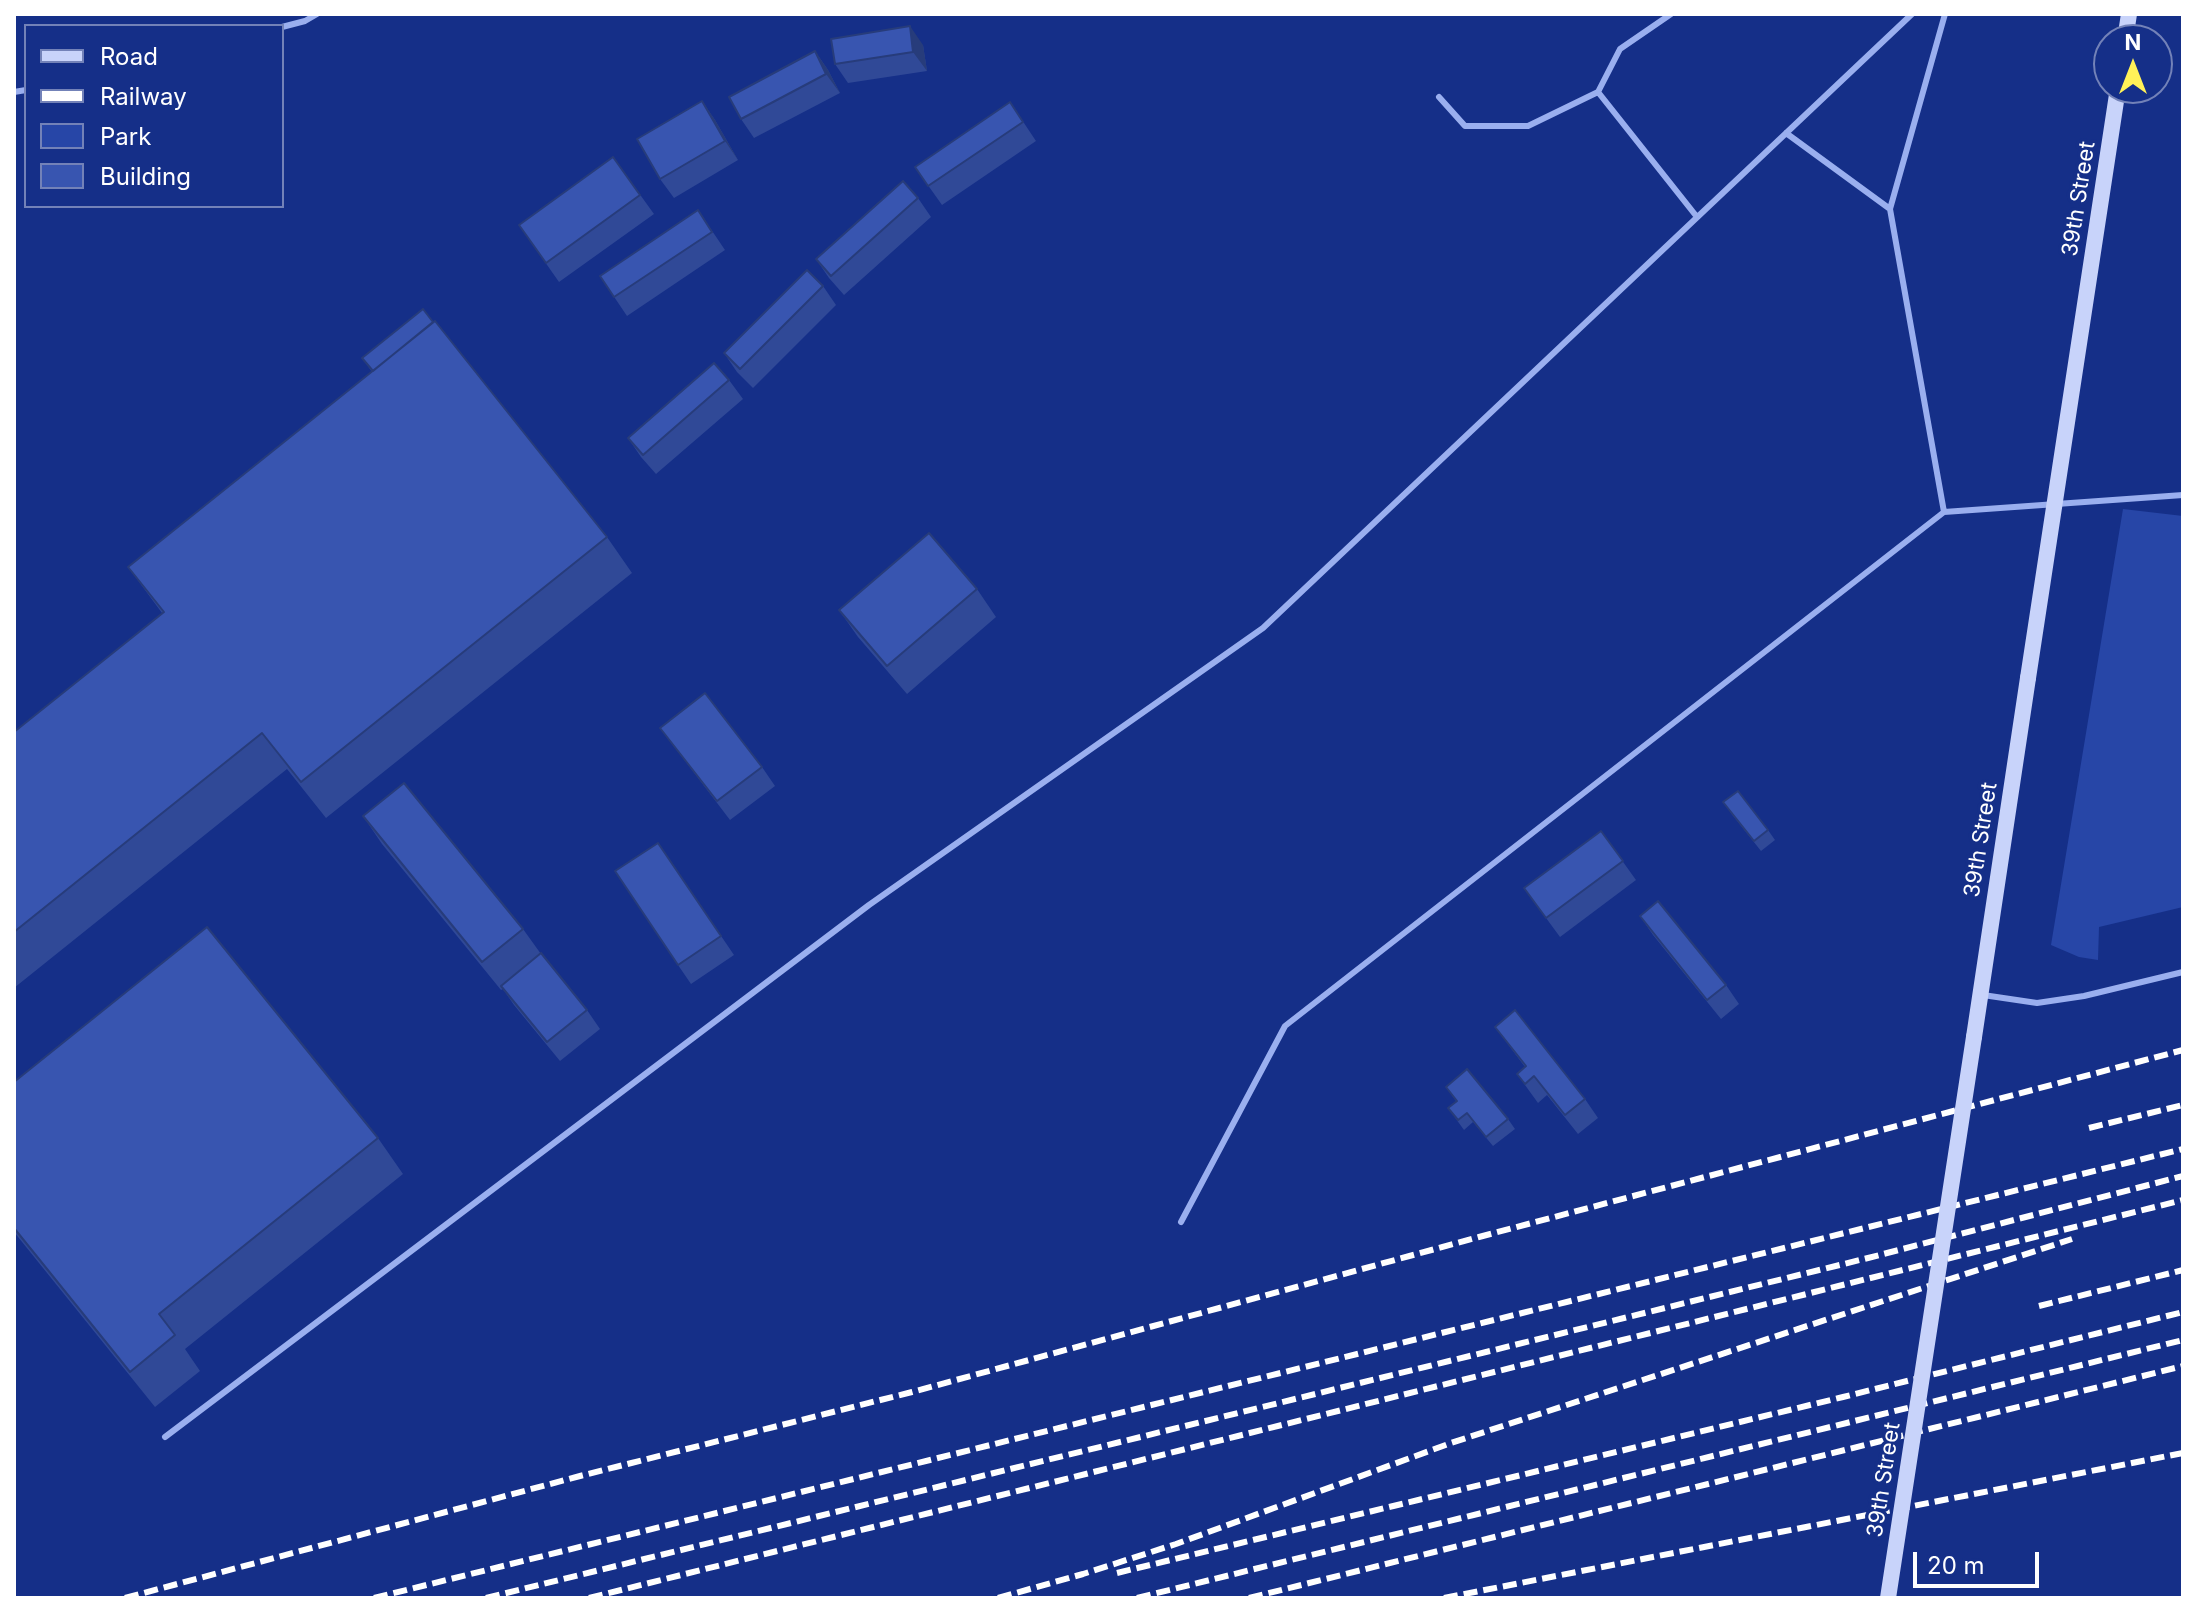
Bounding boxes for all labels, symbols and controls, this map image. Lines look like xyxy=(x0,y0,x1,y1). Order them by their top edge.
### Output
legend xyxy=(24,24,284,208)
north arrow xyxy=(2093,24,2173,104)
text: N xyxy=(2125,29,2141,55)
text: Road xyxy=(100,42,158,71)
text: Railway xyxy=(100,82,187,111)
text: Park xyxy=(100,122,151,151)
street label: 39th Street xyxy=(2057,140,2101,258)
text: Building xyxy=(100,162,191,191)
street label: 39th Street xyxy=(1959,781,2003,899)
street label: 39th Street xyxy=(1862,1421,1906,1539)
scale bar xyxy=(1917,1536,2043,1586)
text: 20 m xyxy=(1927,1551,1985,1580)

